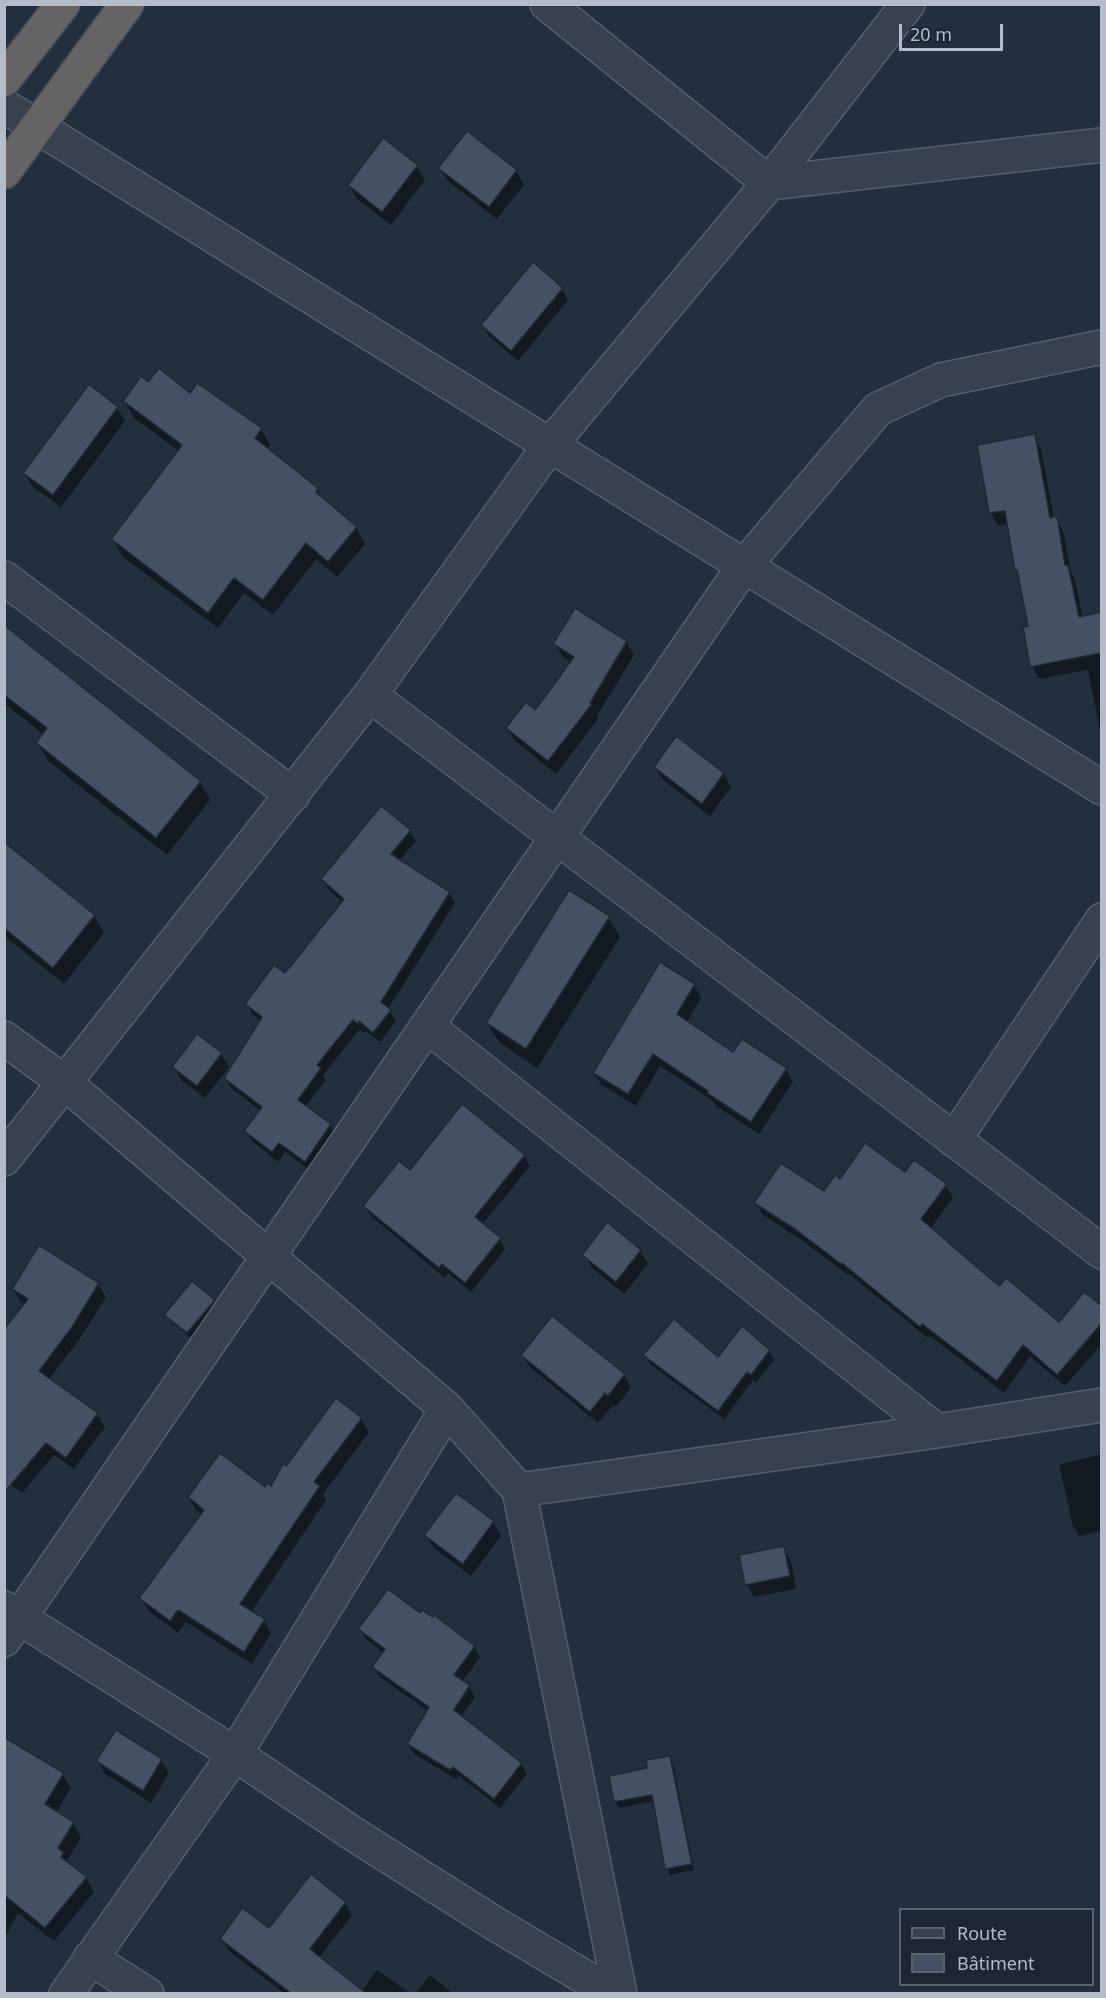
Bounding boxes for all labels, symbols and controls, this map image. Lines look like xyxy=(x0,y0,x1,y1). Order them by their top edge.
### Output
scale bar xyxy=(902,12,1006,50)
text: 20 m xyxy=(910,22,952,46)
legend xyxy=(899,1908,1094,1986)
text: Route xyxy=(957,1921,1007,1945)
text: Bâtiment xyxy=(957,1951,1035,1975)

